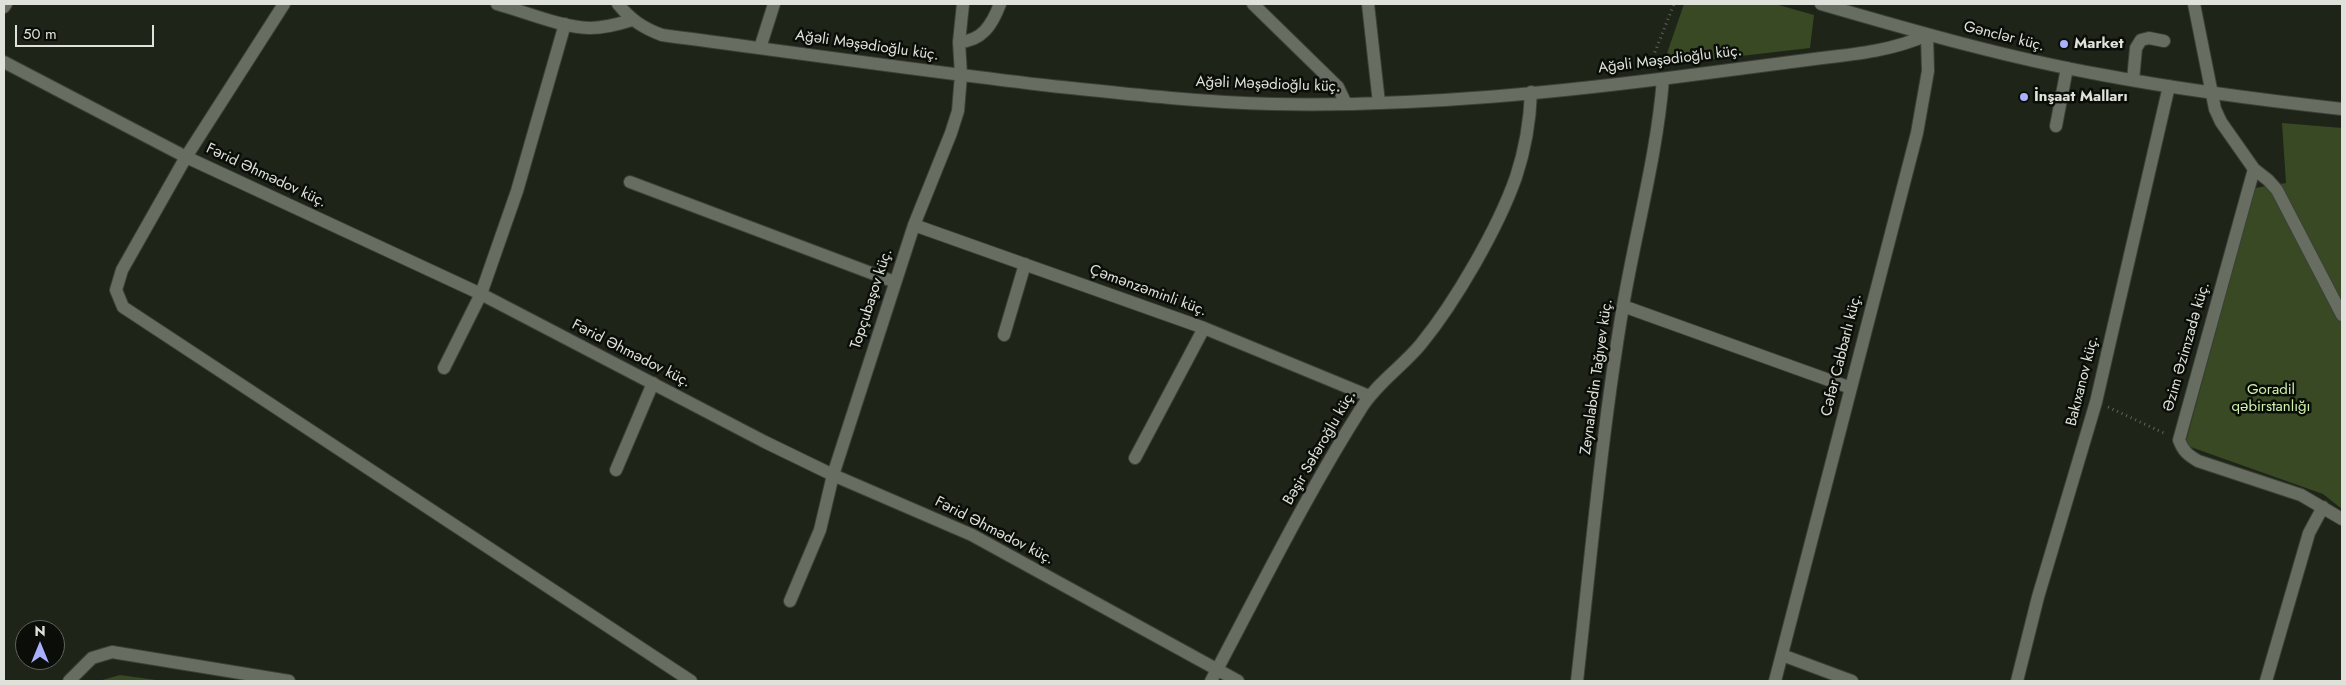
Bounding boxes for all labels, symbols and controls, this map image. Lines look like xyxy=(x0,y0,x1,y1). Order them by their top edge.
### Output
scale bar xyxy=(18,15,156,47)
street label: Gənclər küç. xyxy=(1962,18,2046,56)
text: 50 m xyxy=(23,23,57,45)
street label: Ağəli Məşədioğlu küç. xyxy=(794,27,940,65)
place label: Market xyxy=(2074,35,2123,53)
marker: Market xyxy=(2058,38,2070,50)
street label: Ağəli Məşədioğlu küç. xyxy=(1597,42,1743,78)
street label: Ağəli Məşədioğlu küç. xyxy=(1195,73,1341,97)
place label: İnşaat Malları xyxy=(2034,88,2128,106)
marker: İnşaat Malları xyxy=(2018,91,2030,103)
street label: Fərid Əhmədov küç. xyxy=(203,140,329,212)
street label: Topçubaşov küç. xyxy=(847,247,897,351)
street label: Çəmənzəminli küç. xyxy=(1087,261,1209,321)
street label: Əzim Əzimzadə küç. xyxy=(2160,280,2214,414)
street label: Cəfər Cabbarlı küç. xyxy=(1818,292,1866,418)
street label: Zeynalabdin Tağıyev küç. xyxy=(1577,298,1617,456)
street label: Fərid Əhmədov küç. xyxy=(569,316,693,392)
street label: Bakıxanov küç. xyxy=(2063,334,2103,428)
park label: Goradil qəbirstanlığı xyxy=(2231,381,2311,416)
street label: Bəşir Səfəroğlu küç. xyxy=(1280,388,1360,508)
street label: Fərid Əhmədov küç. xyxy=(932,493,1056,569)
north arrow xyxy=(15,620,65,670)
text: N xyxy=(34,621,46,641)

